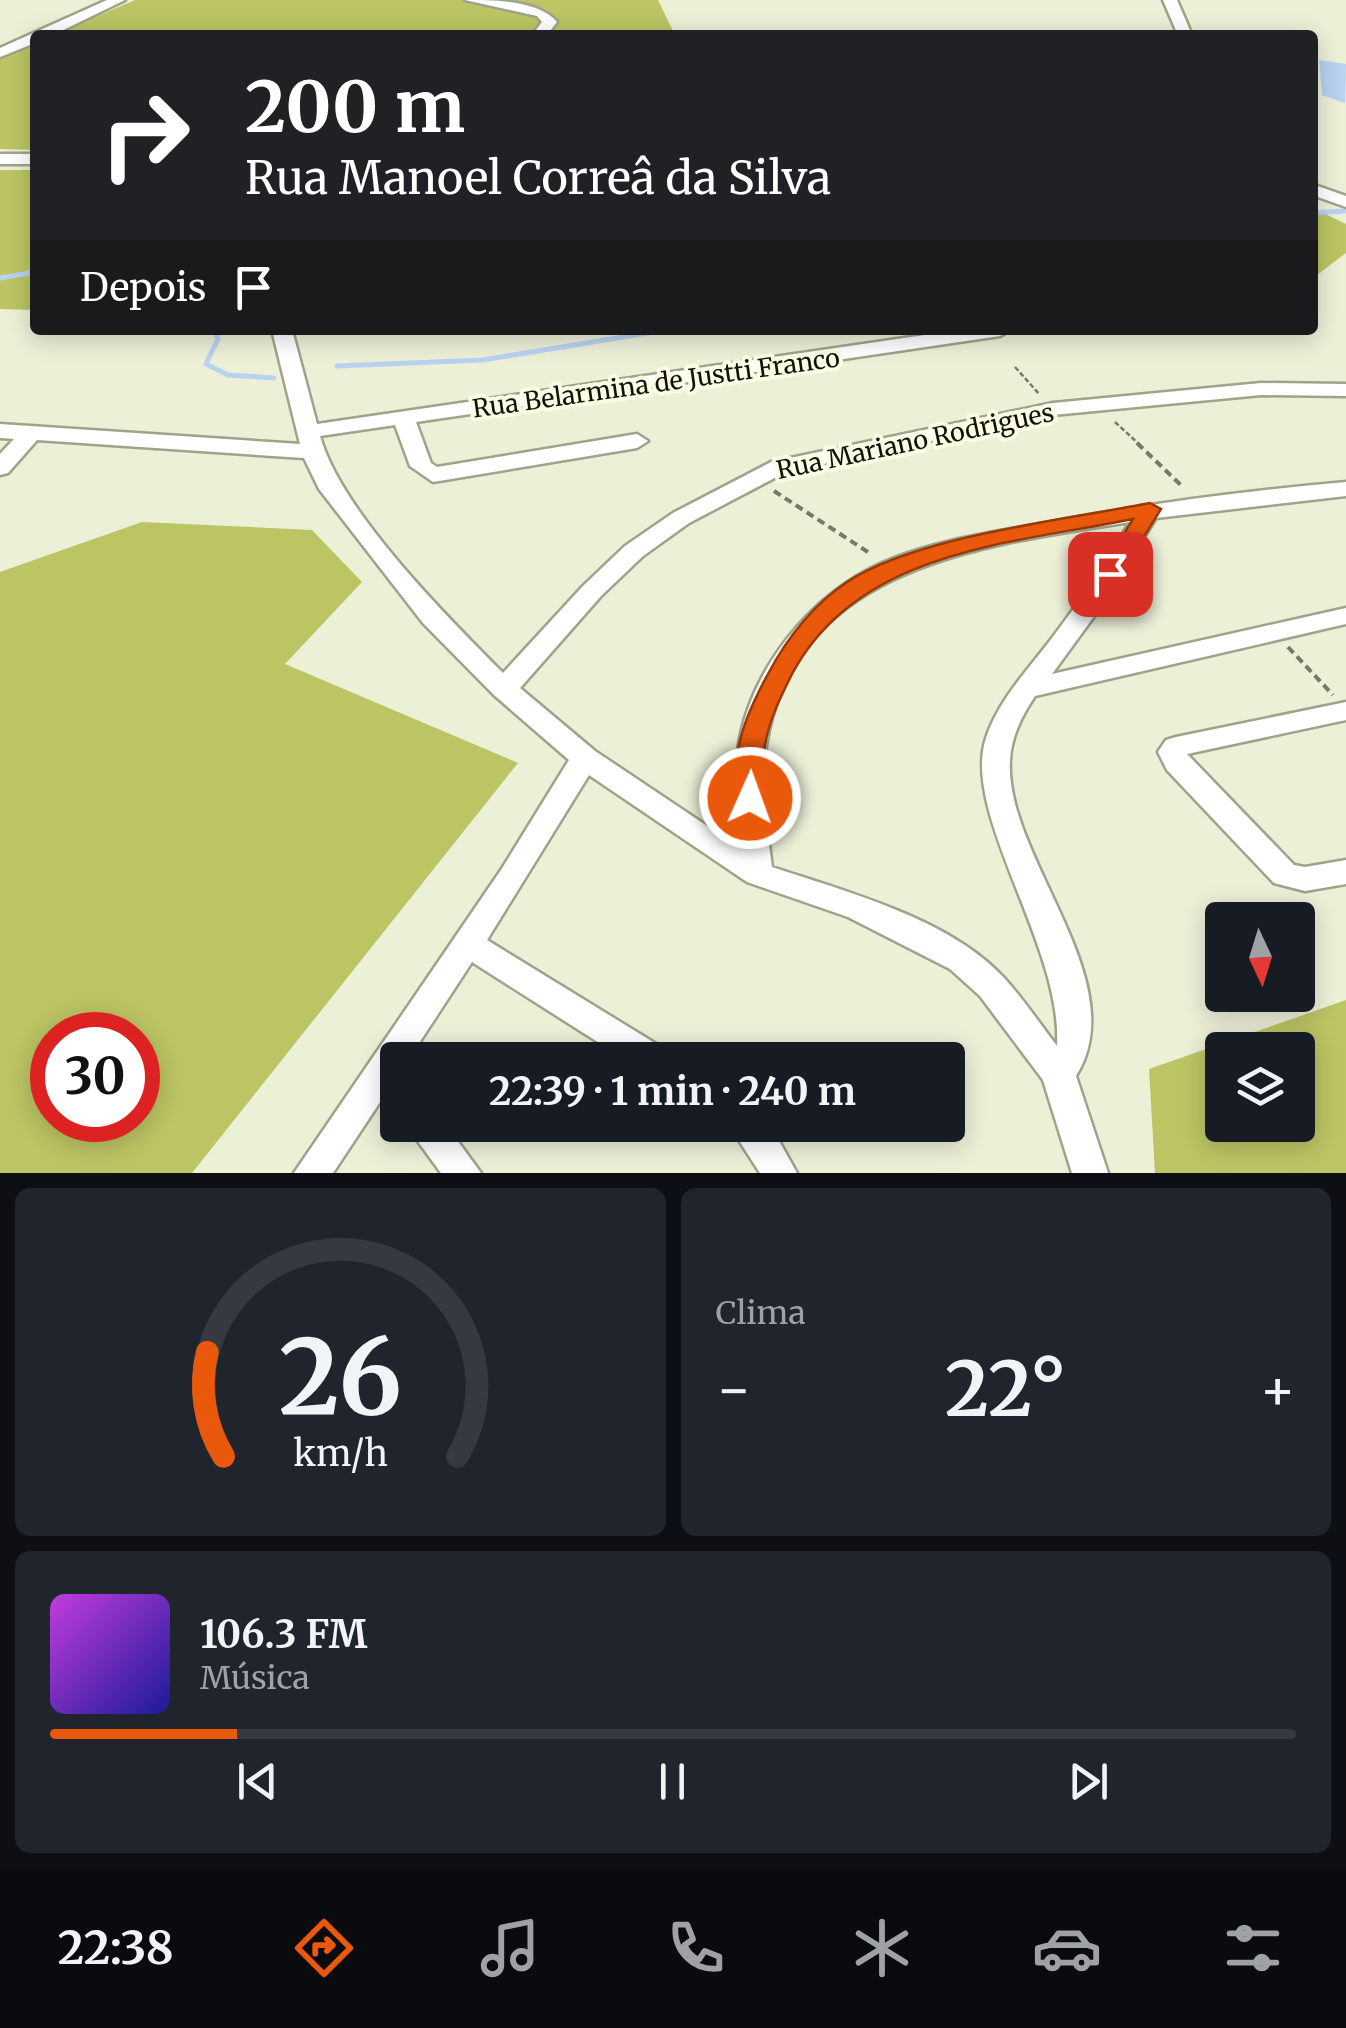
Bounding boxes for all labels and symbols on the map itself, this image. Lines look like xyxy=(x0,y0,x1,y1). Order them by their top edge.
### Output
street label: Rua Belarmina de Justti Franco xyxy=(470,341,842,425)
street label: Rua Mariano Rodrigues xyxy=(773,396,1057,486)
pin xyxy=(1068,532,1153,617)
position arrow xyxy=(698,746,802,850)
north arrow xyxy=(1205,902,1315,1012)
speed limit sign: 30 xyxy=(30,1012,160,1142)

